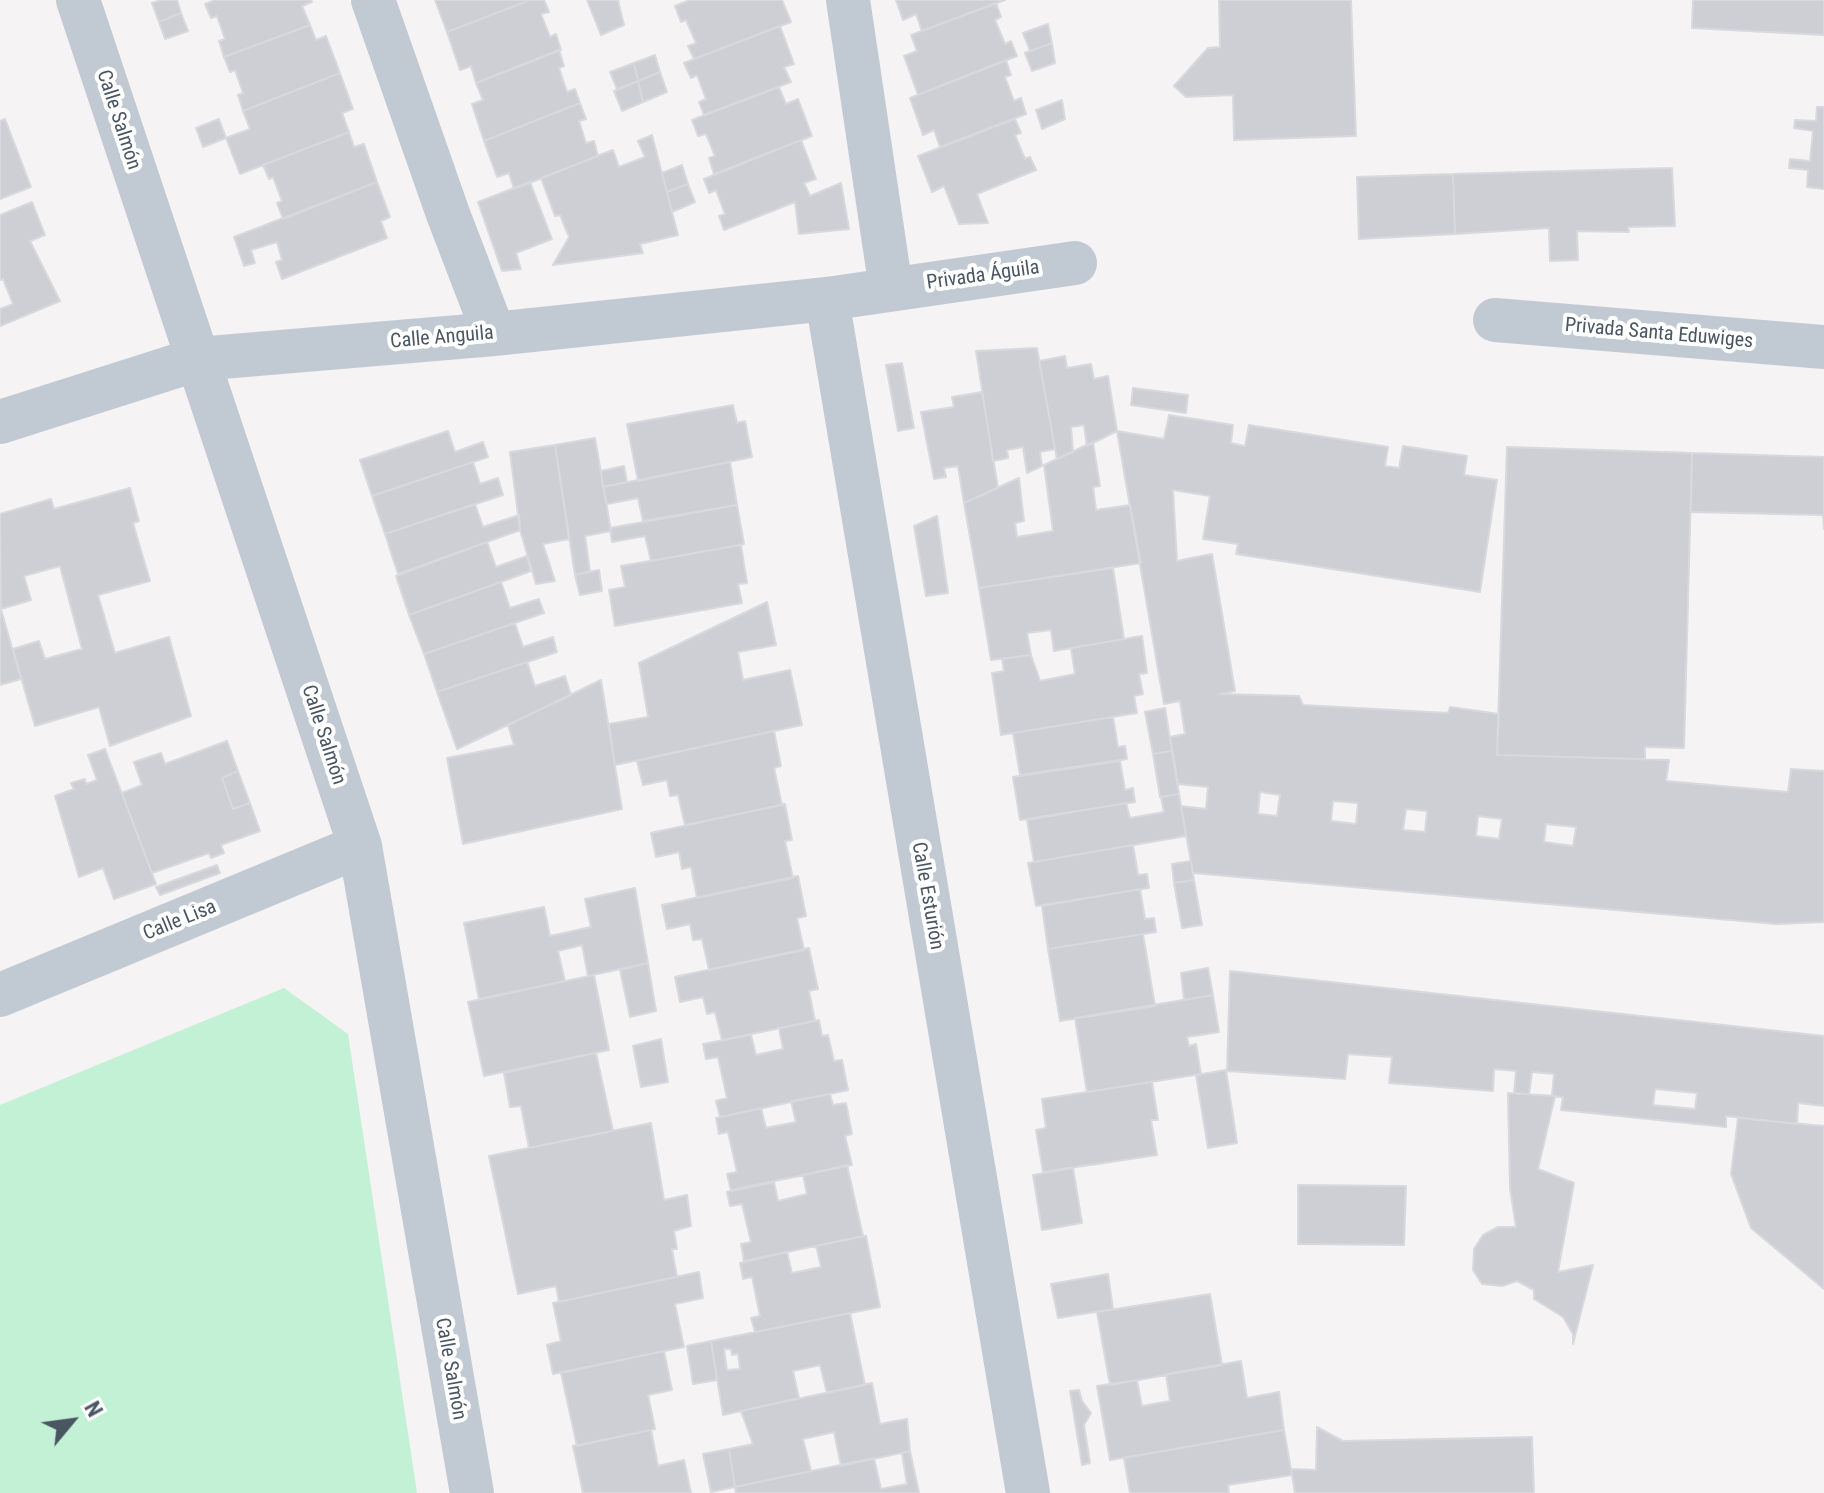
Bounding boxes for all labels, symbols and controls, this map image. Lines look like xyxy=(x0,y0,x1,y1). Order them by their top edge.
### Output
street label: Calle Salmón xyxy=(91,67,145,173)
street label: Privada Águila xyxy=(925,256,1041,296)
street label: Privada Santa Eduwiges xyxy=(1564,314,1754,354)
street label: Calle Anguila xyxy=(389,322,495,354)
street label: Calle Salmón xyxy=(296,682,350,788)
street label: Calle Esturión xyxy=(906,840,948,952)
street label: Calle Lisa xyxy=(140,895,220,947)
street label: Calle Salmón xyxy=(429,1316,471,1422)
north arrow xyxy=(32,1381,112,1461)
text: N xyxy=(79,1397,108,1421)

